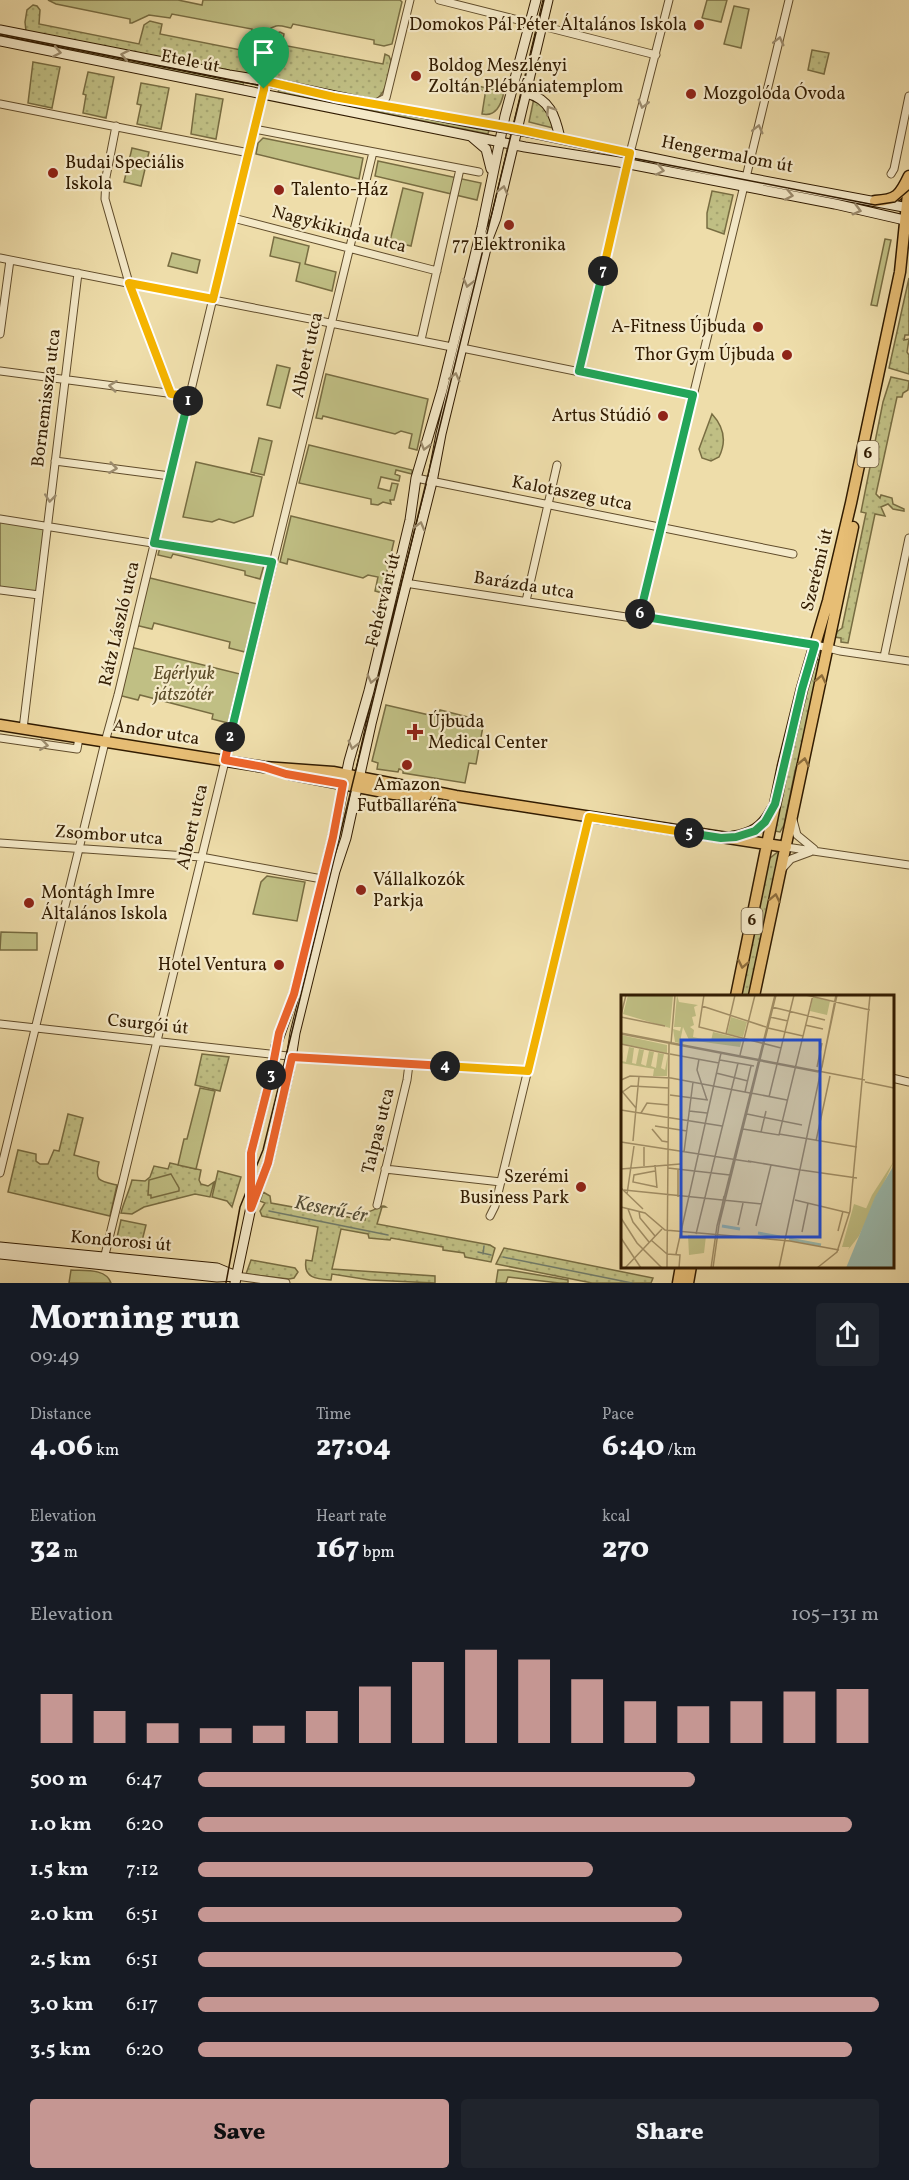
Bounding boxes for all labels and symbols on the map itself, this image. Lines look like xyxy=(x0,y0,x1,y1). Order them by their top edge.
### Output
place label: Domokos Pál Péter Általános Iskola xyxy=(409,13,687,38)
marker: Domokos Pál Péter Általános Iskola xyxy=(692,18,706,32)
pin xyxy=(238,27,289,89)
one-way arrow xyxy=(772,36,785,46)
street label: Etele út xyxy=(158,44,222,80)
one-way arrow xyxy=(52,45,62,58)
one-way arrow xyxy=(121,49,131,62)
place label: Boldog Meszlényi Zoltán Plébániatemplom xyxy=(428,54,623,100)
marker: Boldog Meszlényi Zoltán Plébániatemplom xyxy=(409,69,423,83)
place label: Mozgolóda Óvoda xyxy=(703,82,845,107)
marker: Mozgolóda Óvoda xyxy=(684,87,698,101)
one-way arrow xyxy=(638,99,651,109)
one-way arrow xyxy=(546,105,557,116)
one-way arrow xyxy=(750,125,763,135)
street label: Hengermalom út xyxy=(659,130,795,180)
place label: Budai Speciális Iskola xyxy=(65,151,184,197)
one-way arrow xyxy=(655,163,665,176)
marker: Budai Speciális Iskola xyxy=(46,166,60,180)
place label: Talento-Ház xyxy=(291,178,388,203)
marker: Talento-Ház xyxy=(272,183,286,197)
one-way arrow xyxy=(495,186,508,196)
one-way arrow xyxy=(784,188,794,201)
street label: Nagykikinda utca xyxy=(269,200,409,260)
one-way arrow xyxy=(852,203,862,216)
marker: 77 Elektronika xyxy=(502,218,516,232)
place label: 77 Elektronika xyxy=(452,233,566,258)
pin: 7 xyxy=(588,256,618,286)
one-way arrow xyxy=(462,278,475,288)
street label: Albert utca xyxy=(286,310,330,400)
place label: A-Fitness Újbuda xyxy=(611,315,746,340)
marker: A-Fitness Újbuda xyxy=(751,320,765,334)
street label: Bornemissza utca xyxy=(26,327,68,469)
place label: Thor Gym Újbuda xyxy=(635,343,775,368)
marker: Thor Gym Újbuda xyxy=(780,348,794,362)
one-way arrow xyxy=(448,372,461,382)
one-way arrow xyxy=(108,380,117,393)
pin: 1 xyxy=(173,386,203,416)
place label: Artus Stúdió xyxy=(551,404,651,429)
marker: Artus Stúdió xyxy=(656,409,670,423)
one-way arrow xyxy=(420,440,432,451)
road number: 6 xyxy=(858,441,878,467)
one-way arrow xyxy=(108,461,117,474)
street label: Kalotaszeg utca xyxy=(509,470,635,518)
one-way arrow xyxy=(45,493,57,503)
one-way arrow xyxy=(413,521,426,531)
street label: Szerémi út xyxy=(796,526,840,614)
street label: Fehérvári út xyxy=(360,550,408,650)
street label: Rátz László utca xyxy=(93,559,147,689)
street label: Barázda utca xyxy=(472,566,576,606)
pin: 6 xyxy=(625,599,655,629)
park label: Egérlyuk játszótér xyxy=(151,662,215,708)
one-way arrow xyxy=(366,674,379,684)
one-way arrow xyxy=(814,675,827,685)
place label: Újbuda Medical Center xyxy=(428,710,548,756)
street label: Andor utca xyxy=(111,714,201,752)
pin: 2 xyxy=(215,722,245,752)
marker: Újbuda Medical Center xyxy=(406,723,424,741)
one-way arrow xyxy=(40,738,49,750)
one-way arrow xyxy=(347,739,360,749)
one-way arrow xyxy=(797,757,810,767)
marker: Amazon Futballaréna xyxy=(400,758,414,772)
place label: Amazon Futballaréna xyxy=(357,773,457,819)
street label: Albert utca xyxy=(171,782,215,872)
pin: 5 xyxy=(674,818,704,848)
street label: Zsombor utca xyxy=(54,820,164,852)
place label: Vállalkozók Parkja xyxy=(373,868,465,914)
place label: Montágh Imre Általános Iskola xyxy=(41,881,168,927)
marker: Vállalkozók Parkja xyxy=(354,883,368,897)
one-way arrow xyxy=(768,893,781,903)
marker: Montágh Imre Általános Iskola xyxy=(22,896,36,910)
road number: 6 xyxy=(742,908,762,934)
place label: Hotel Ventura xyxy=(158,953,267,978)
marker: Hotel Ventura xyxy=(272,958,286,972)
one-way arrow xyxy=(737,959,750,969)
inset map xyxy=(621,995,894,1268)
street label: Csurgói út xyxy=(106,1008,190,1042)
pin: 4 xyxy=(430,1051,460,1081)
pin: 3 xyxy=(256,1060,286,1090)
street label: Talpas utca xyxy=(356,1085,402,1177)
place label: Szerémi Business Park xyxy=(459,1165,569,1211)
marker: Szerémi Business Park xyxy=(574,1180,588,1194)
water label: Keserű-ér xyxy=(292,1189,371,1231)
street label: Kondorosi út xyxy=(69,1225,173,1259)

